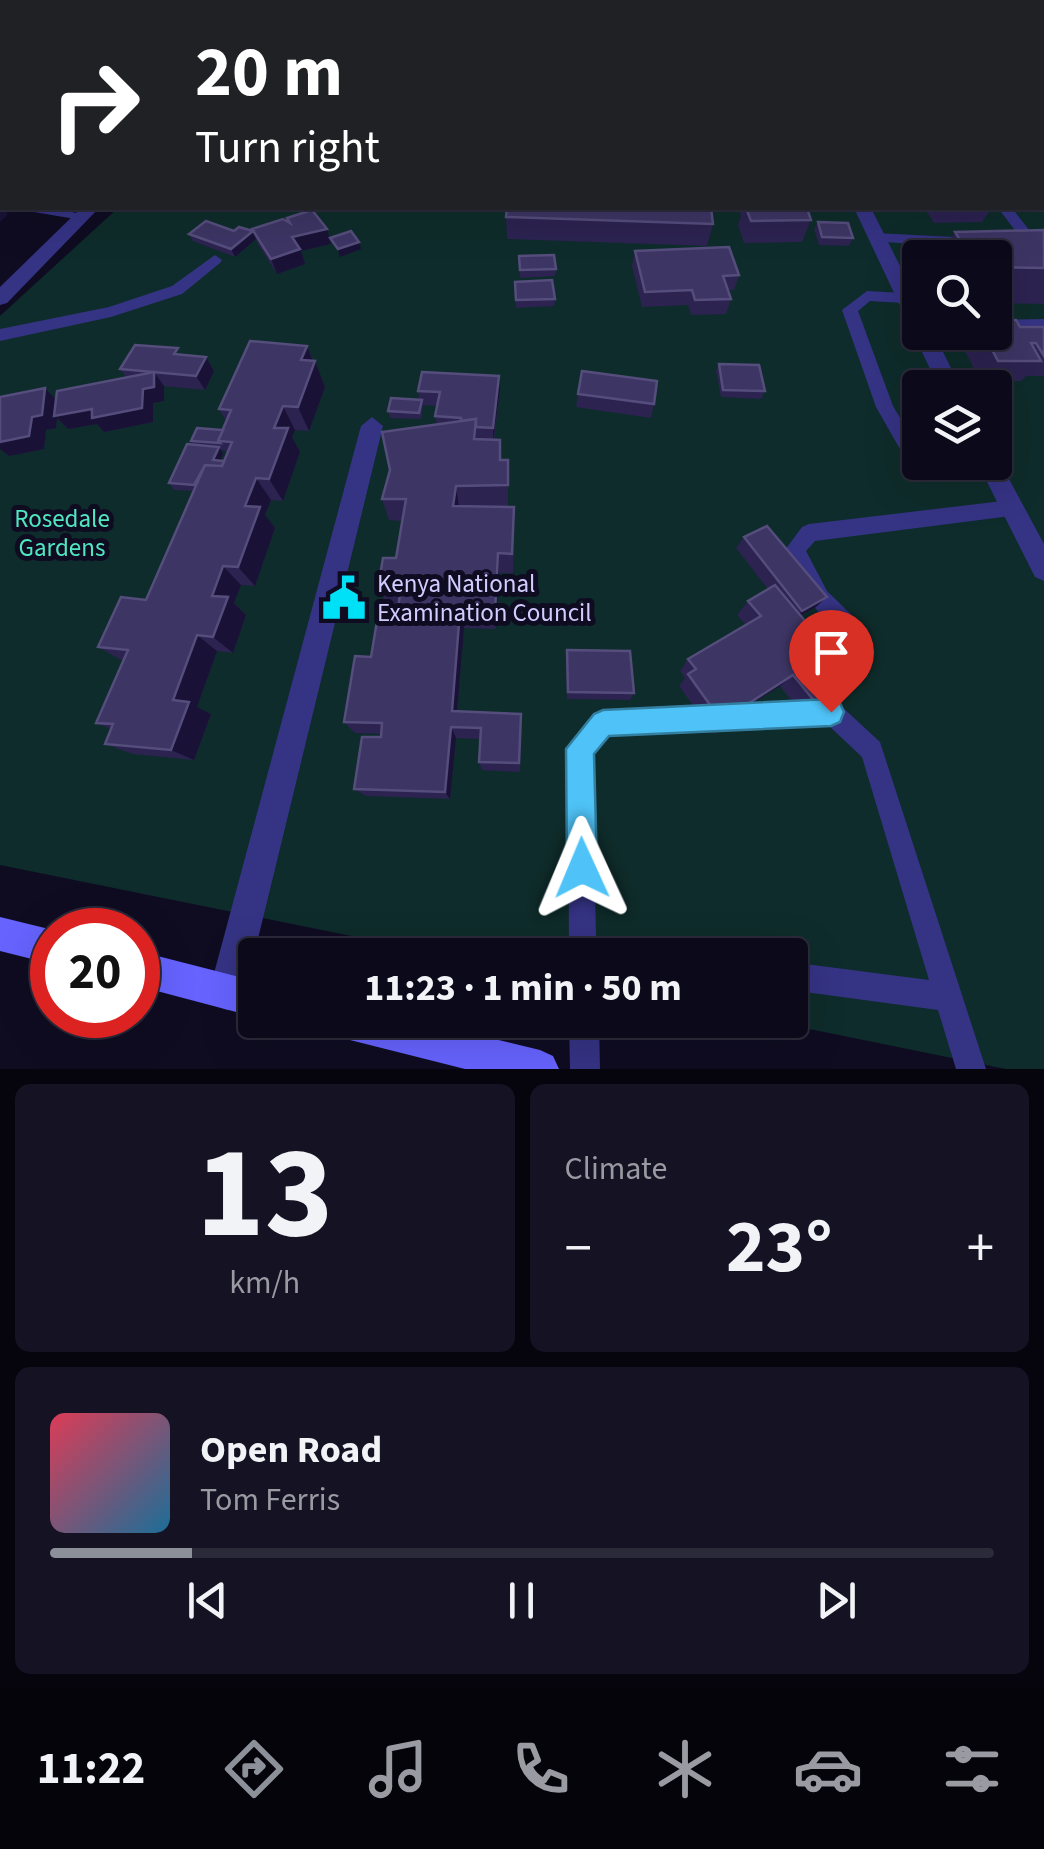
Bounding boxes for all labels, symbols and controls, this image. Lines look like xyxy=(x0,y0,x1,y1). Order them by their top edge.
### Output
text: 20 m xyxy=(195,23,343,123)
icon: right xyxy=(30,40,160,170)
text: Turn right xyxy=(195,116,380,180)
map controls xyxy=(902,240,1012,480)
button: search xyxy=(902,240,1012,350)
button: layers xyxy=(902,370,1012,480)
park label: Rosedale Gardens xyxy=(14,501,110,566)
place label: Kenya National Examination Council xyxy=(377,566,592,631)
public building icon: Kenya National Examination Council xyxy=(320,574,368,622)
pin xyxy=(789,610,874,713)
icon: arrive xyxy=(804,625,859,680)
position arrow xyxy=(530,816,634,920)
speed limit sign: 20 xyxy=(30,908,160,1038)
text: 11:23 · 1 min · 50 m xyxy=(364,961,682,1015)
text: 13 xyxy=(196,1102,333,1287)
text: Climate xyxy=(565,1146,667,1192)
text: 23° xyxy=(726,1194,833,1301)
text: − xyxy=(565,1210,592,1288)
text: + xyxy=(967,1210,994,1288)
text: km/h xyxy=(229,1260,300,1306)
text: Open Road xyxy=(200,1423,382,1477)
text: Tom Ferris xyxy=(200,1477,340,1523)
icon: previous xyxy=(180,1573,235,1628)
icon: pause xyxy=(494,1573,549,1628)
icon: next xyxy=(809,1573,864,1628)
icon: directions xyxy=(219,1734,289,1804)
icon: music xyxy=(363,1734,433,1804)
icon: phone xyxy=(506,1734,576,1804)
icon: climate xyxy=(650,1734,720,1804)
icon: car xyxy=(793,1734,863,1804)
icon: filters xyxy=(937,1734,1007,1804)
text: 11:22 xyxy=(37,1737,145,1801)

